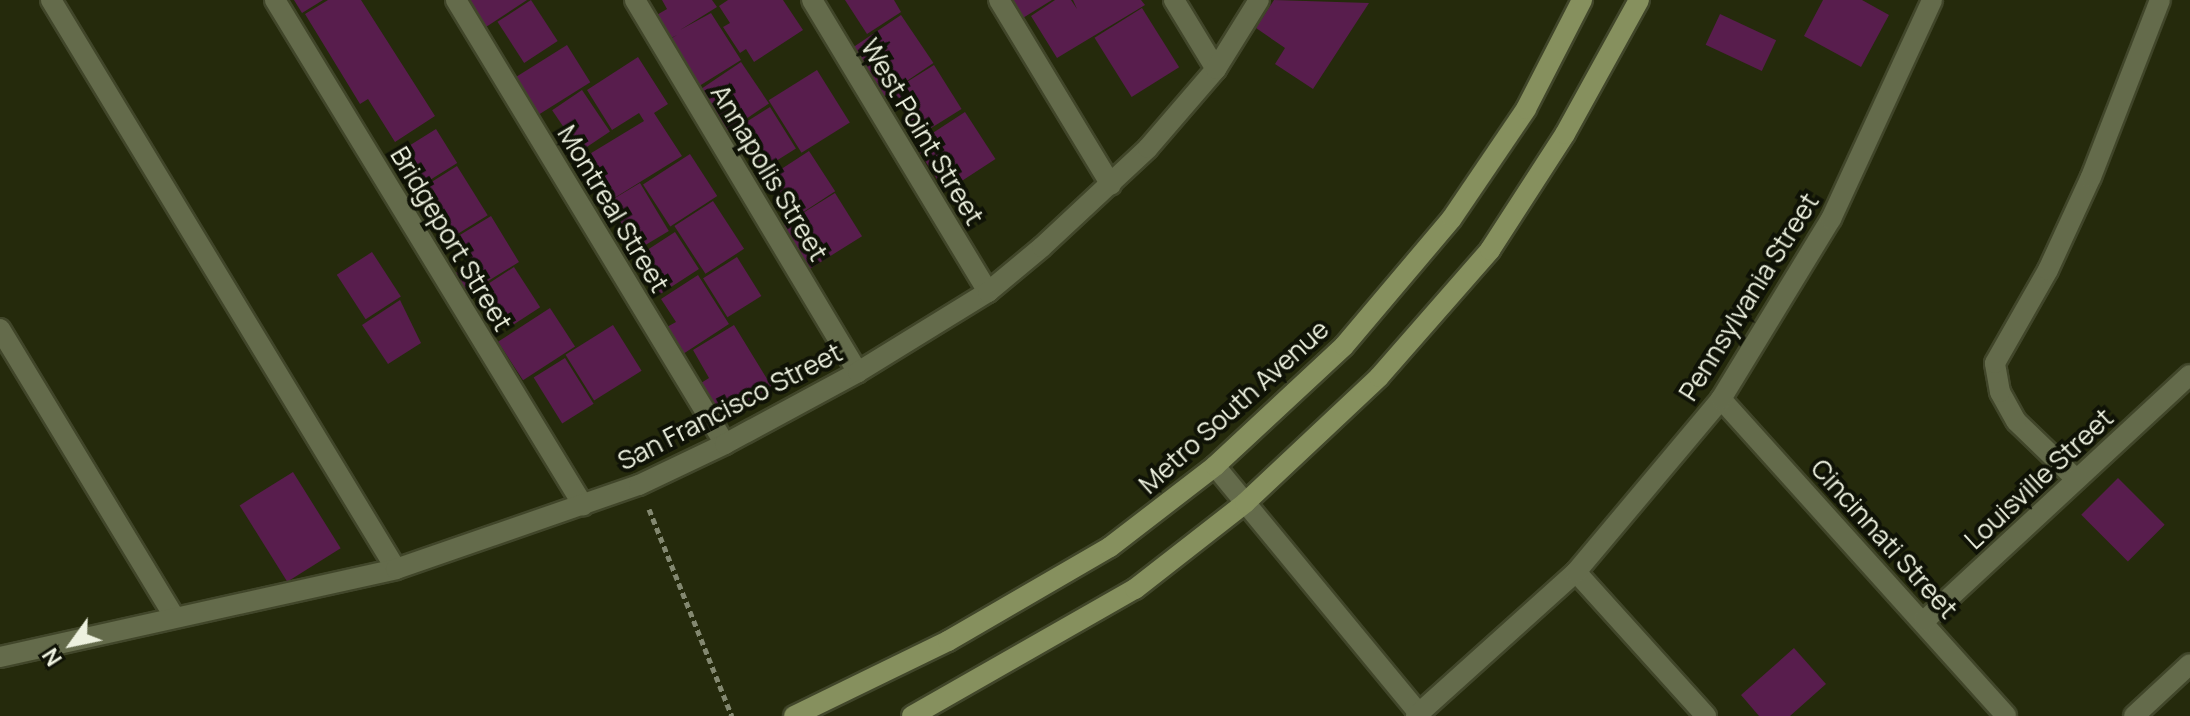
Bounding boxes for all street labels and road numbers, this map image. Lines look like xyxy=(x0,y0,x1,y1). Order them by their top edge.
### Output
street label: West Point Street xyxy=(854,33,990,231)
street label: Annapolis Street xyxy=(704,79,834,267)
street label: Montreal Street xyxy=(551,120,675,298)
street label: Bridgeport Street xyxy=(384,141,518,337)
street label: Pennsylvania Street xyxy=(1673,188,1825,406)
street label: Metro South Avenue xyxy=(1133,314,1335,500)
street label: San Francisco Street xyxy=(613,337,847,477)
street label: Louisville Street xyxy=(1958,402,2120,556)
street label: Cincinnati Street xyxy=(1804,453,1964,625)

